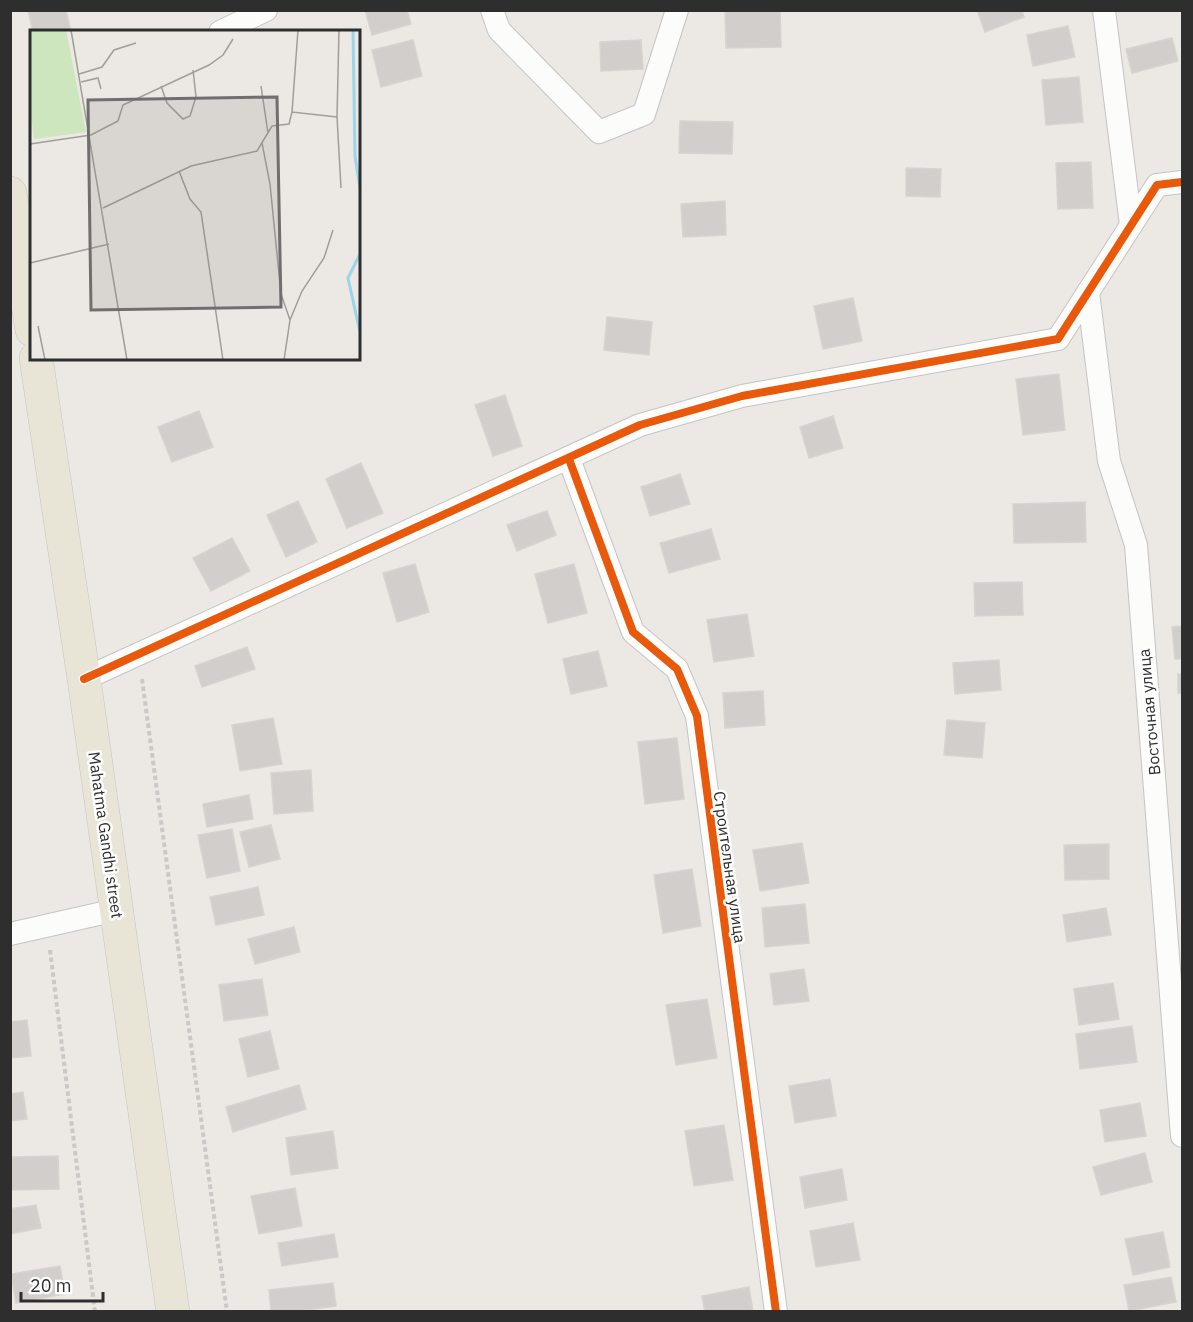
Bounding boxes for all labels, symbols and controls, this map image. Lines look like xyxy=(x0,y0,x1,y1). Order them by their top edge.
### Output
inset map xyxy=(30,30,360,360)
street label: Восточная улица xyxy=(1133,647,1164,776)
street label: Mahatma Gandhi street xyxy=(84,750,128,920)
street label: Строительная улица xyxy=(709,790,751,945)
scale bar xyxy=(21,1265,104,1303)
text: 20 m xyxy=(30,1274,72,1297)

